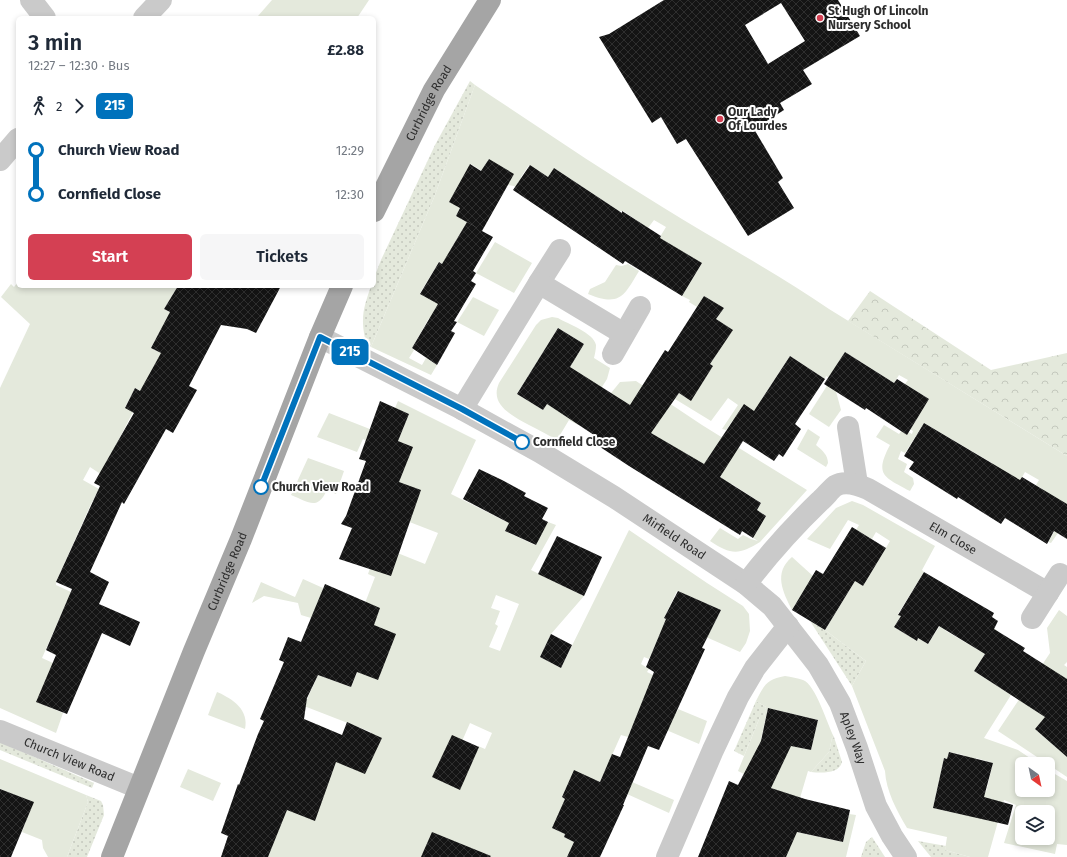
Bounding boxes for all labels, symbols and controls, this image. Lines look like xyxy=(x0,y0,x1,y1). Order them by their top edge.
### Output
place label: St Hugh Of Lincoln Nursery School xyxy=(828,4,929,32)
marker: St Hugh Of Lincoln Nursery School xyxy=(815,13,825,23)
text: 3 min xyxy=(28,29,82,56)
text: £2.88 xyxy=(327,41,364,59)
text: 12:27 – 12:30 · Bus xyxy=(28,58,130,73)
street label: Curbridge Road xyxy=(403,63,455,143)
icon: walk xyxy=(28,95,50,117)
icon: forward xyxy=(68,95,90,117)
text: 215 xyxy=(104,97,125,114)
text: 2 xyxy=(56,99,62,114)
place label: Our Lady Of Lourdes xyxy=(728,105,787,133)
marker: Our Lady Of Lourdes xyxy=(715,114,725,124)
text: Church View Road xyxy=(58,141,179,159)
text: 12:29 xyxy=(336,143,364,158)
text: Cornfield Close xyxy=(58,185,161,203)
text: 12:30 xyxy=(335,187,364,202)
button: Start xyxy=(28,234,192,280)
button: Tickets xyxy=(200,234,364,280)
line badge: 215 xyxy=(327,339,373,365)
text: 215 xyxy=(340,343,360,360)
marker: Cornfield Close xyxy=(514,434,530,450)
place label: Cornfield Close xyxy=(533,435,616,449)
marker: Church View Road xyxy=(253,479,269,495)
place label: Church View Road xyxy=(272,480,369,494)
street label: Mirfield Road xyxy=(640,511,708,562)
street label: Elm Close xyxy=(927,519,979,557)
street label: Curbridge Road xyxy=(205,530,250,613)
street label: Apley Way xyxy=(837,710,869,766)
street label: Church View Road xyxy=(22,735,117,784)
north arrow xyxy=(1015,757,1055,797)
map controls xyxy=(1015,757,1055,845)
button: layers xyxy=(1015,805,1055,845)

